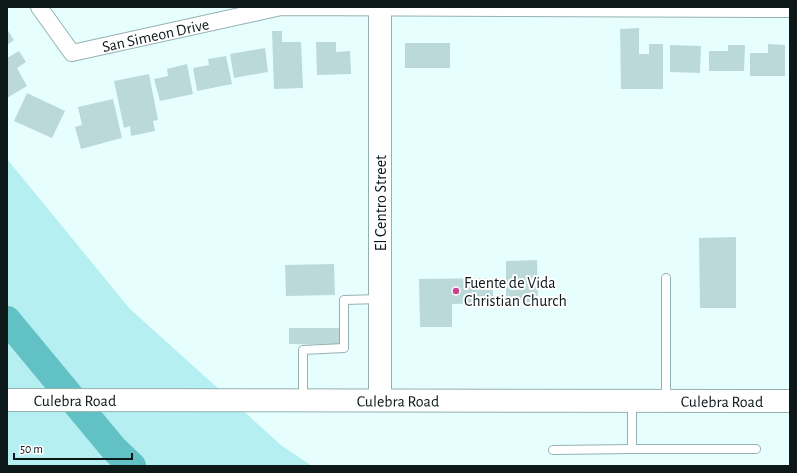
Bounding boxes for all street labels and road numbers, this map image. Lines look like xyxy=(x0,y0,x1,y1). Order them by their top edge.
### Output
street label: San Simeon Drive xyxy=(101,16,211,55)
street label: El Centro Street xyxy=(373,155,389,251)
street label: Culebra Road xyxy=(34,393,116,409)
street label: Culebra Road xyxy=(357,393,439,410)
street label: Culebra Road xyxy=(681,394,763,410)

